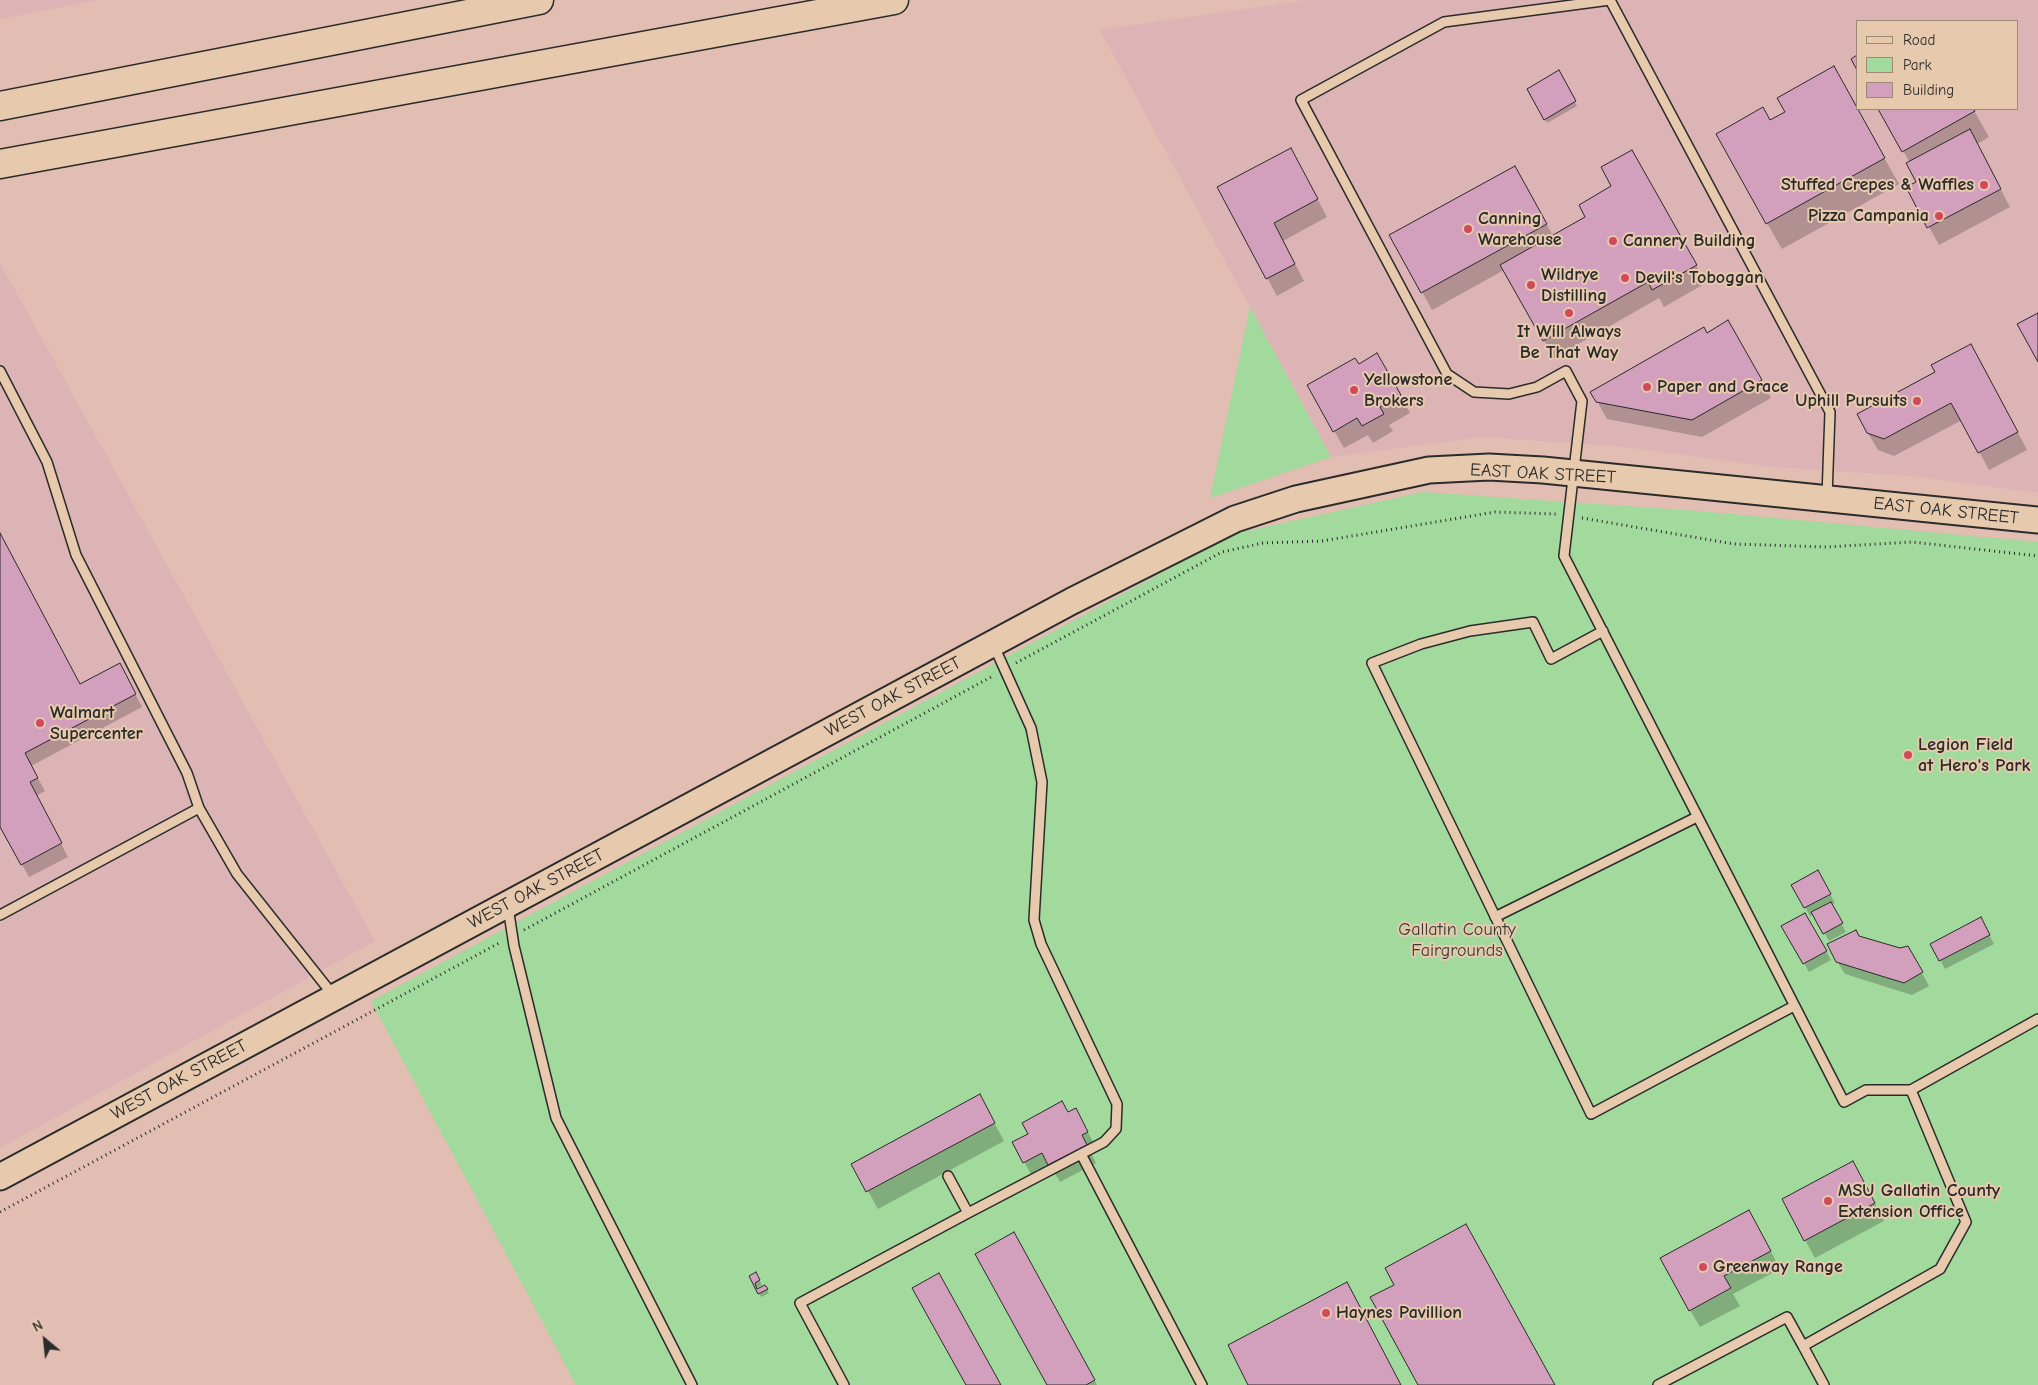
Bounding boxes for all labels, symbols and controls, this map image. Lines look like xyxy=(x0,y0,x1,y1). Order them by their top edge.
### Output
legend xyxy=(1856,20,2018,110)
text: Road xyxy=(1903,31,1935,49)
text: Park xyxy=(1903,56,1932,74)
text: Building xyxy=(1903,81,1954,99)
place label: Stuffed Crepes & Waffles xyxy=(1781,174,1974,196)
marker: Stuffed Crepes & Waffles xyxy=(1978,179,1990,191)
place label: Pizza Campania xyxy=(1808,205,1929,227)
place label: Canning Warehouse xyxy=(1478,208,1562,250)
marker: Pizza Campania xyxy=(1933,210,1945,222)
marker: Canning Warehouse xyxy=(1462,223,1474,235)
place label: Cannery Building xyxy=(1623,230,1756,252)
marker: Cannery Building xyxy=(1607,235,1619,247)
place label: Wildrye Distilling xyxy=(1541,264,1607,306)
place label: Devil's Toboggan xyxy=(1635,267,1764,289)
marker: Devil's Toboggan xyxy=(1619,272,1631,284)
marker: Wildrye Distilling xyxy=(1525,279,1537,291)
marker: It Will Always Be That Way xyxy=(1563,307,1575,319)
place label: It Will Always Be That Way xyxy=(1517,321,1621,364)
place label: Yellowstone Brokers xyxy=(1364,369,1452,412)
place label: Paper and Grace xyxy=(1657,376,1789,398)
marker: Paper and Grace xyxy=(1641,381,1653,393)
marker: Yellowstone Brokers xyxy=(1348,384,1360,396)
place label: Uphill Pursuits xyxy=(1795,390,1907,412)
marker: Uphill Pursuits xyxy=(1911,395,1923,407)
street label: EAST OAK STREET xyxy=(1470,459,1616,489)
street label: EAST OAK STREET xyxy=(1872,493,2020,529)
street label: WEST OAK STREET xyxy=(821,652,965,742)
place label: Walmart Supercenter xyxy=(50,702,143,744)
marker: Walmart Supercenter xyxy=(34,717,46,729)
place label: Legion Field at Hero's Park xyxy=(1918,734,2030,776)
marker: Legion Field at Hero's Park xyxy=(1902,749,1914,761)
street label: WEST OAK STREET xyxy=(464,844,608,934)
park label: Gallatin County Fairgrounds xyxy=(1398,919,1516,962)
street label: WEST OAK STREET xyxy=(107,1035,251,1125)
place label: MSU Gallatin County Extension Office xyxy=(1838,1180,2000,1222)
marker: MSU Gallatin County Extension Office xyxy=(1822,1195,1834,1207)
place label: Greenway Range xyxy=(1713,1256,1843,1278)
marker: Greenway Range xyxy=(1697,1261,1709,1273)
place label: Haynes Pavillion xyxy=(1336,1302,1462,1324)
marker: Haynes Pavillion xyxy=(1320,1307,1332,1319)
north arrow xyxy=(20,1315,70,1365)
text: N xyxy=(30,1317,46,1336)

